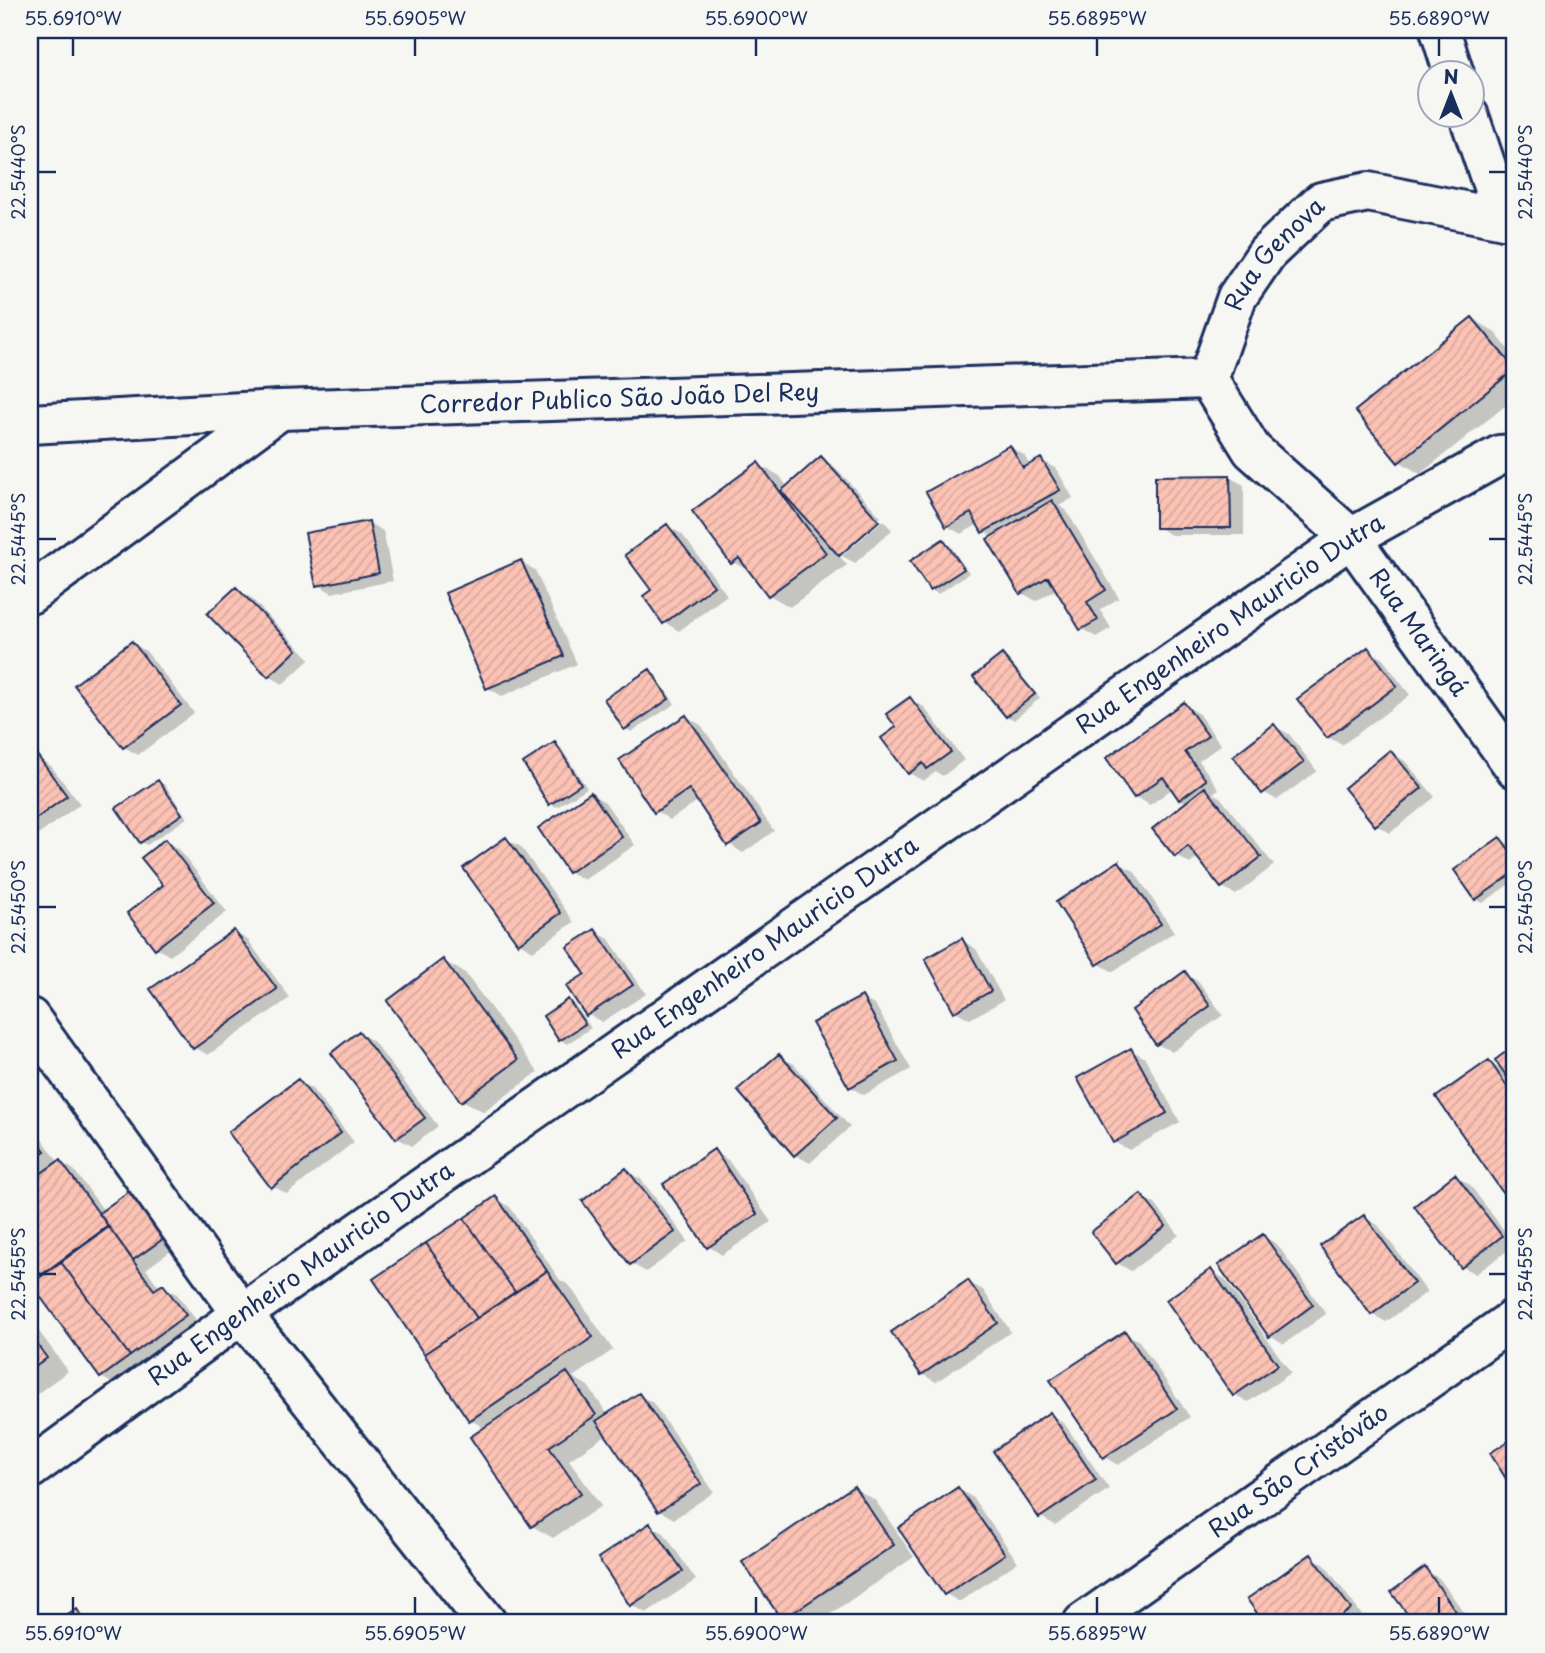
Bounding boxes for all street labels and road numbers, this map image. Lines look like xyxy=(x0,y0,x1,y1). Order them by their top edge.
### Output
street label: Rua Genova xyxy=(1214,187,1332,315)
street label: Corredor Publico São João Del Rey xyxy=(419,372,820,421)
street label: Rua Engenheiro Mauricio Dutra xyxy=(1067,503,1390,741)
street label: Rua Maringá xyxy=(1362,560,1478,703)
street label: Rua Engenheiro Mauricio Dutra xyxy=(603,826,925,1067)
street label: Rua Engenheiro Mauricio Dutra xyxy=(139,1151,461,1393)
street label: Rua São Cristóvão xyxy=(1200,1393,1395,1545)

